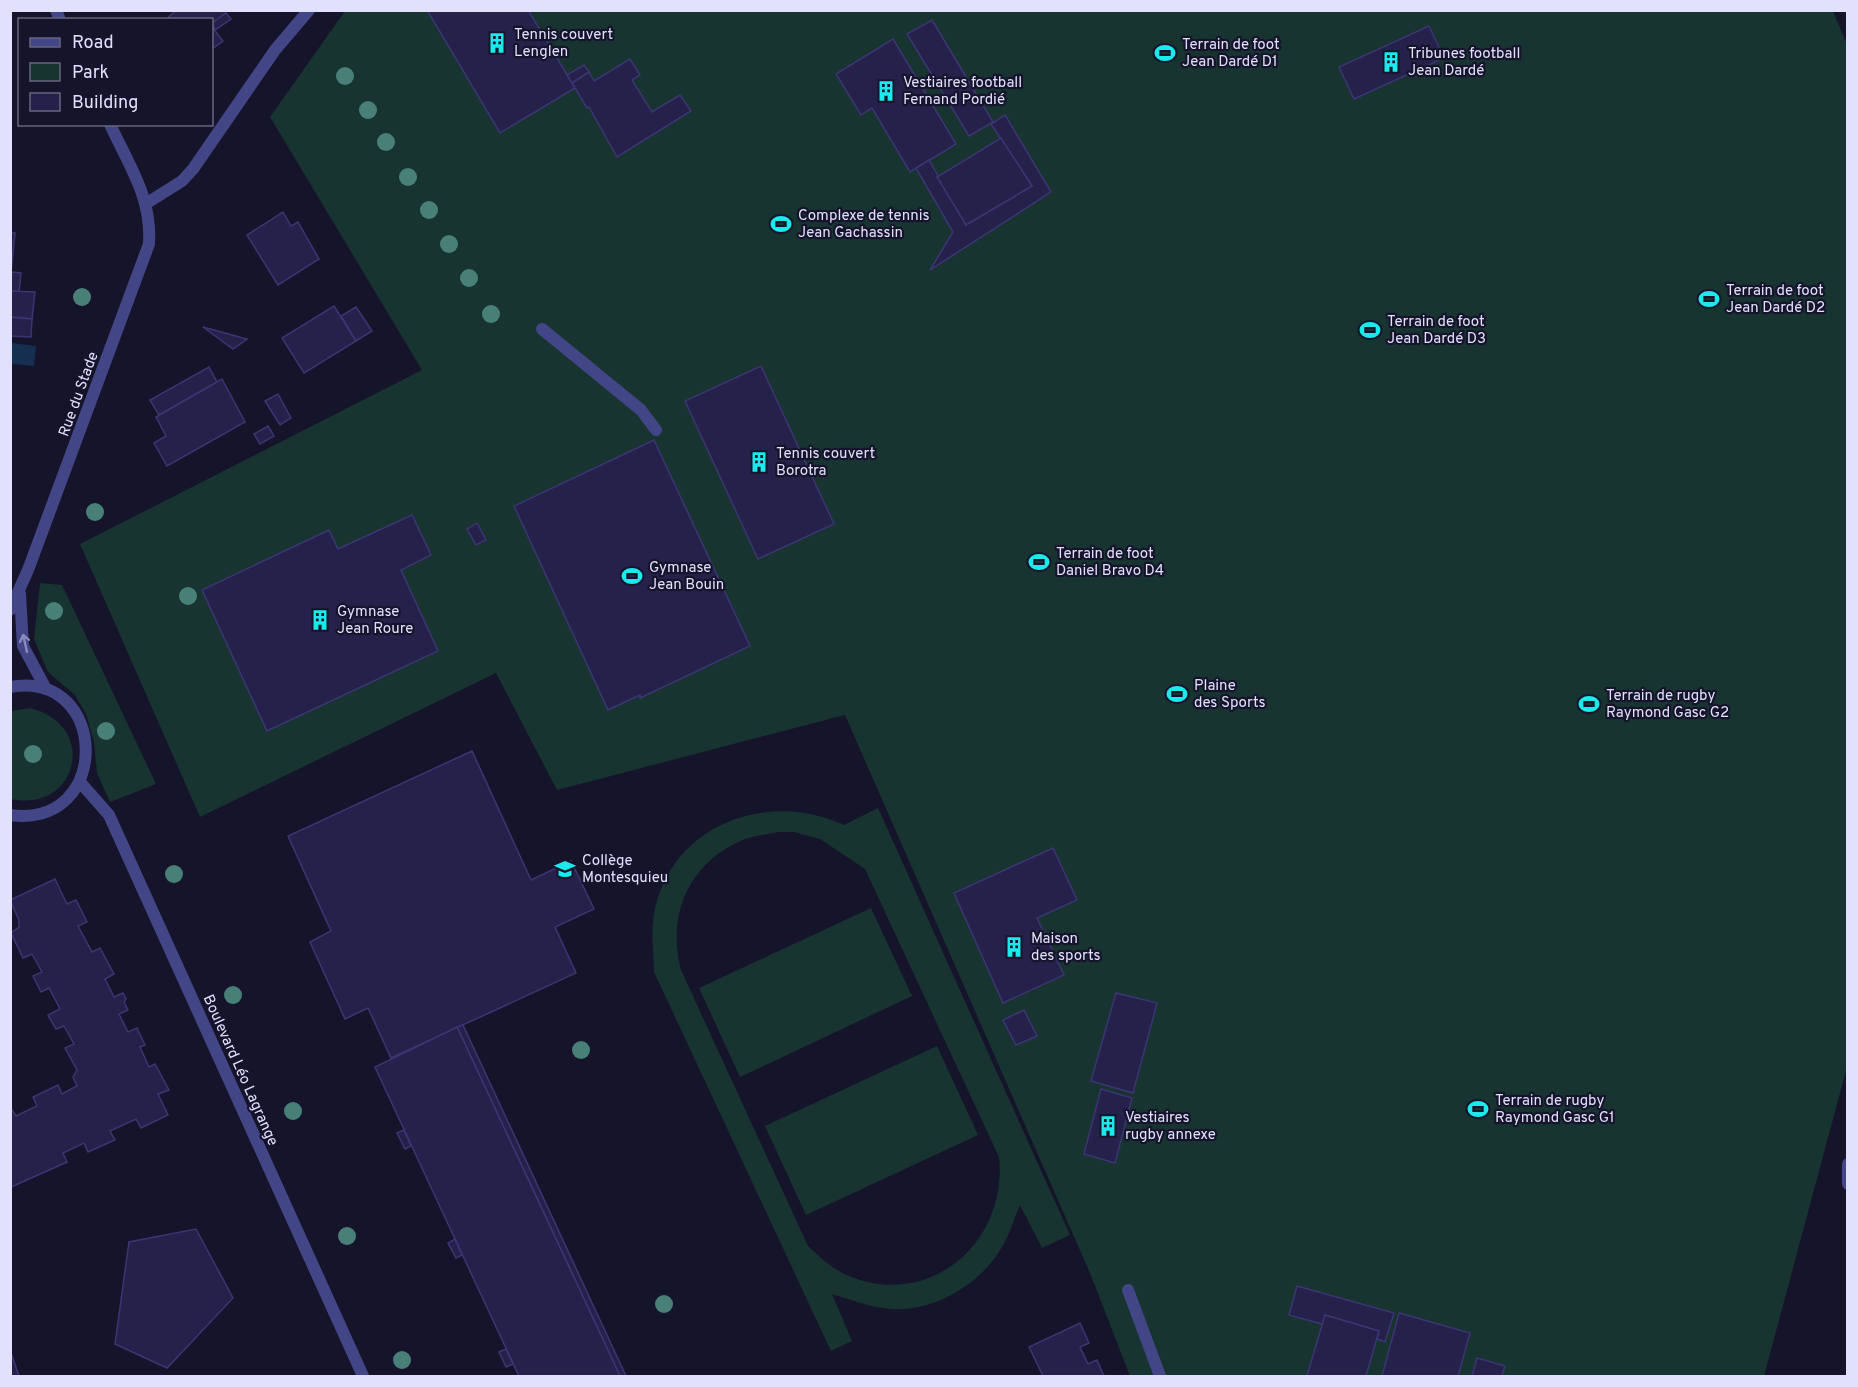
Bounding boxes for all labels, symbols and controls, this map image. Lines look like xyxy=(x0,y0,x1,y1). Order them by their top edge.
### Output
legend xyxy=(18,18,213,126)
place label: Tennis couvert Lenglen xyxy=(514,26,613,62)
building icon: Tennis couvert Lenglen xyxy=(485,31,509,55)
text: Road xyxy=(72,32,114,55)
place label: Terrain de foot Jean Dardé D1 xyxy=(1182,36,1280,72)
sports icon: Terrain de foot Jean Dardé D1 xyxy=(1153,41,1177,65)
place label: Tribunes football Jean Dardé xyxy=(1408,45,1520,81)
building icon: Tribunes football Jean Dardé xyxy=(1379,50,1403,74)
text: Park xyxy=(72,62,109,85)
place label: Vestiaires football Fernand Pordié xyxy=(903,74,1022,110)
building icon: Vestiaires football Fernand Pordié xyxy=(874,79,898,103)
text: Building xyxy=(72,92,138,115)
place label: Complexe de tennis Jean Gachassin xyxy=(798,207,930,243)
sports icon: Complexe de tennis Jean Gachassin xyxy=(769,212,793,236)
place label: Terrain de foot Jean Dardé D2 xyxy=(1726,282,1825,318)
sports icon: Terrain de foot Jean Dardé D2 xyxy=(1697,287,1721,311)
place label: Terrain de foot Jean Dardé D3 xyxy=(1387,313,1486,349)
sports icon: Terrain de foot Jean Dardé D3 xyxy=(1358,318,1382,342)
street label: Rue du Stade xyxy=(55,349,104,440)
place label: Tennis couvert Borotra xyxy=(776,445,875,481)
building icon: Tennis couvert Borotra xyxy=(747,450,771,474)
place label: Terrain de foot Daniel Bravo D4 xyxy=(1056,545,1164,581)
sports icon: Terrain de foot Daniel Bravo D4 xyxy=(1027,550,1051,574)
place label: Gymnase Jean Bouin xyxy=(649,559,724,595)
sports icon: Gymnase Jean Bouin xyxy=(620,564,644,588)
place label: Gymnase Jean Roure xyxy=(337,603,413,639)
building icon: Gymnase Jean Roure xyxy=(308,608,332,632)
one-way arrow xyxy=(18,634,30,653)
place label: Plaine des Sports xyxy=(1194,677,1266,713)
sports icon: Plaine des Sports xyxy=(1165,682,1189,706)
place label: Terrain de rugby Raymond Gasc G2 xyxy=(1606,687,1729,723)
sports icon: Terrain de rugby Raymond Gasc G2 xyxy=(1577,692,1601,716)
place label: Collège Montesquieu xyxy=(582,852,668,888)
school or university icon: Collège Montesquieu xyxy=(553,857,577,881)
place label: Maison des sports xyxy=(1031,930,1101,966)
building icon: Maison des sports xyxy=(1002,935,1026,959)
street label: Boulevard Léo Lagrange xyxy=(198,992,282,1149)
place label: Terrain de rugby Raymond Gasc G1 xyxy=(1495,1092,1615,1128)
sports icon: Terrain de rugby Raymond Gasc G1 xyxy=(1466,1097,1490,1121)
place label: Vestiaires rugby annexe xyxy=(1125,1109,1216,1145)
building icon: Vestiaires rugby annexe xyxy=(1096,1114,1120,1138)

